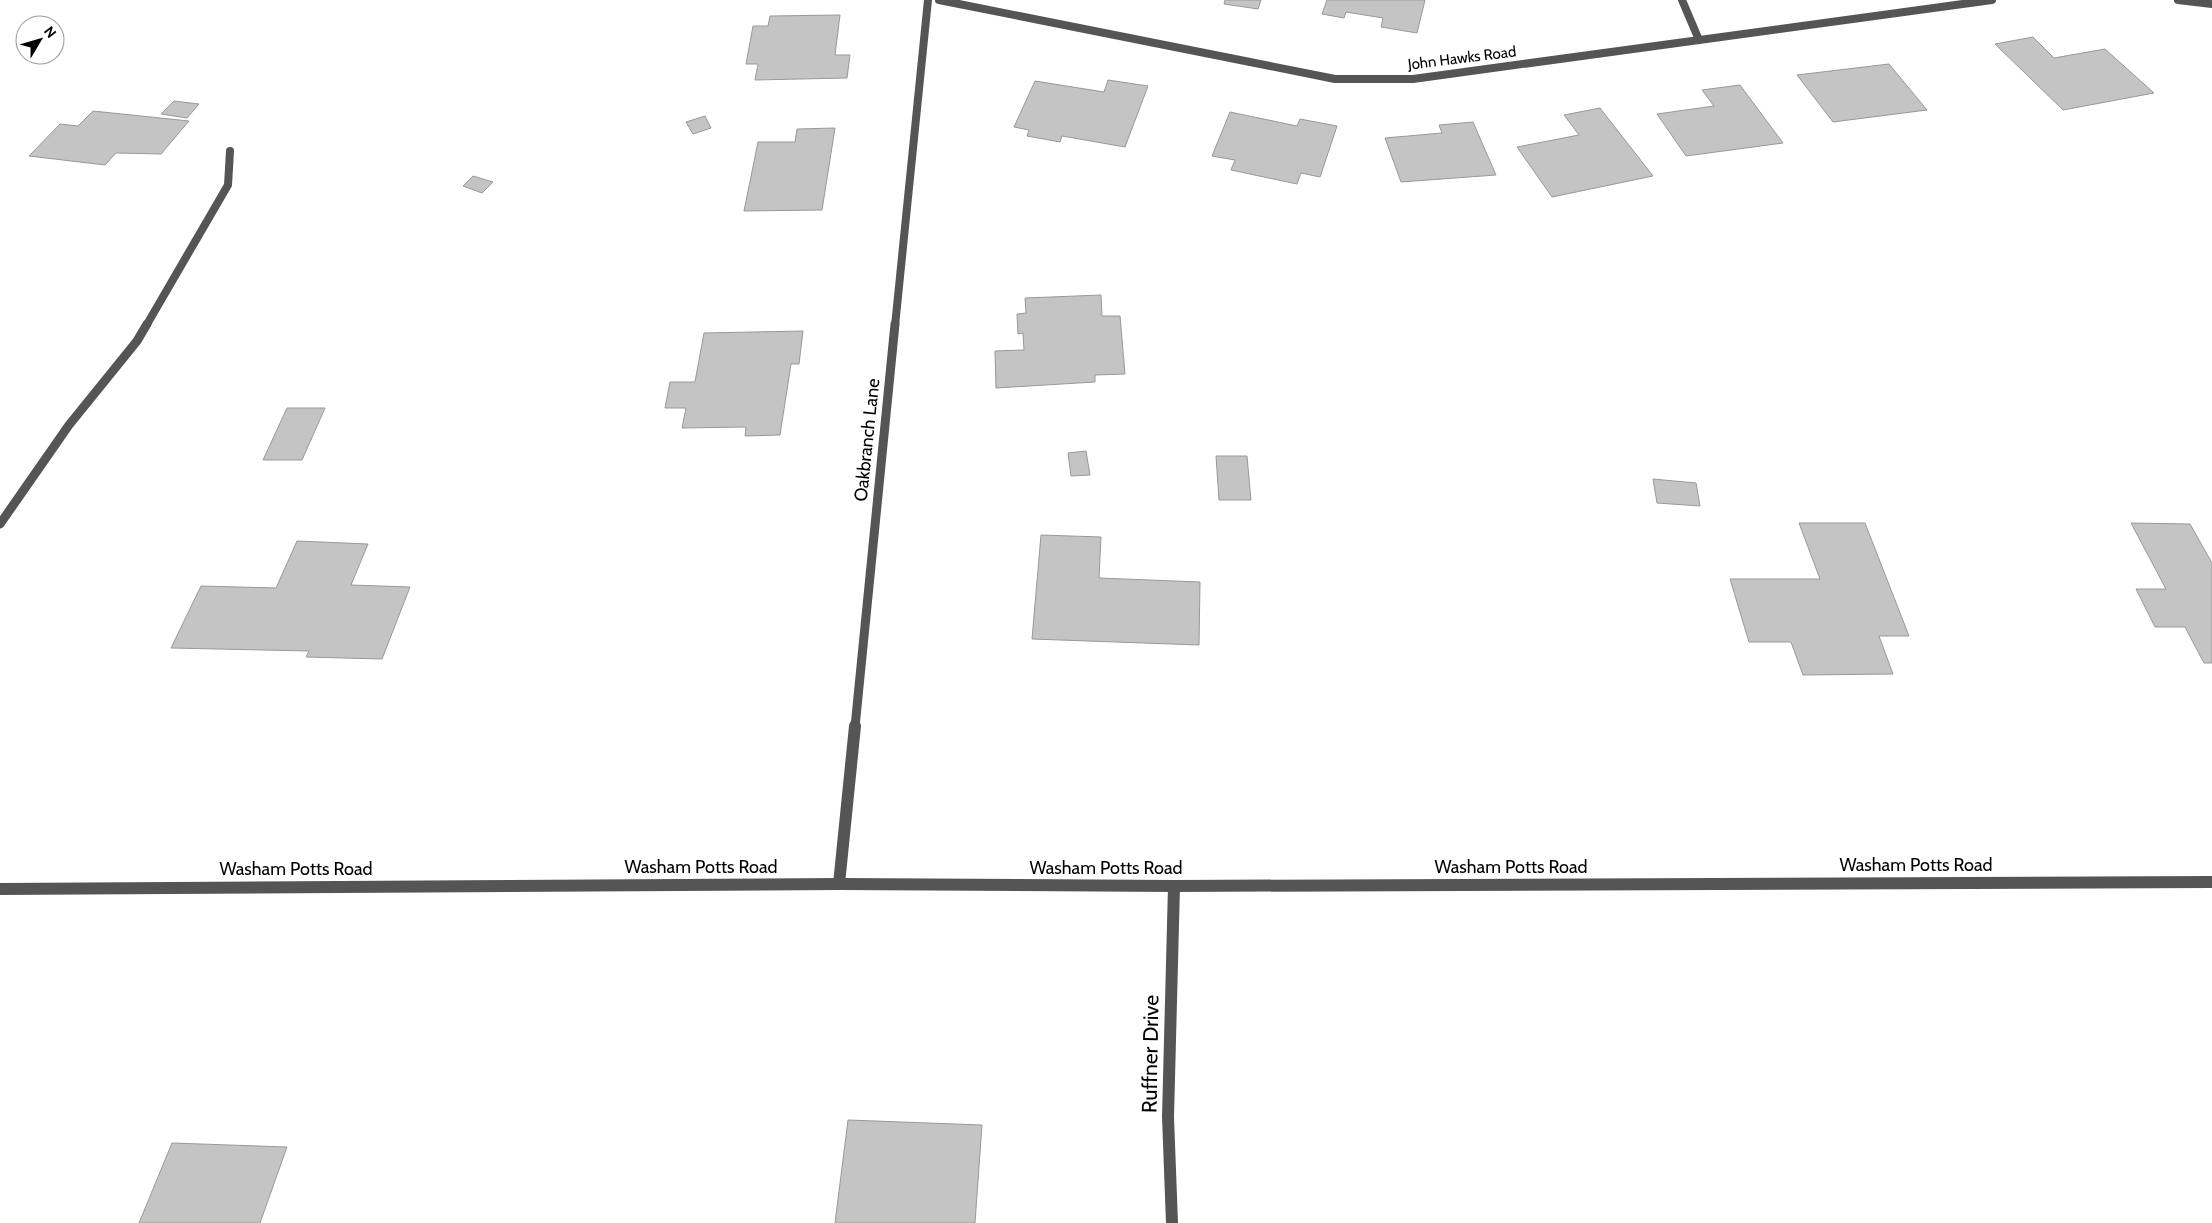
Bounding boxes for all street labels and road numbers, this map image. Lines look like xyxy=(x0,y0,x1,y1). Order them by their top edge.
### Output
street label: John Hawks Road xyxy=(1406,42,1517,74)
street label: Oakbranch Lane xyxy=(850,377,884,503)
street label: Washam Potts Road xyxy=(1839,854,1993,876)
street label: Washam Potts Road xyxy=(624,856,778,878)
street label: Washam Potts Road xyxy=(1434,856,1588,878)
street label: Washam Potts Road xyxy=(1029,857,1183,879)
street label: Washam Potts Road xyxy=(219,858,373,880)
street label: Ruffner Drive xyxy=(1136,994,1164,1113)

